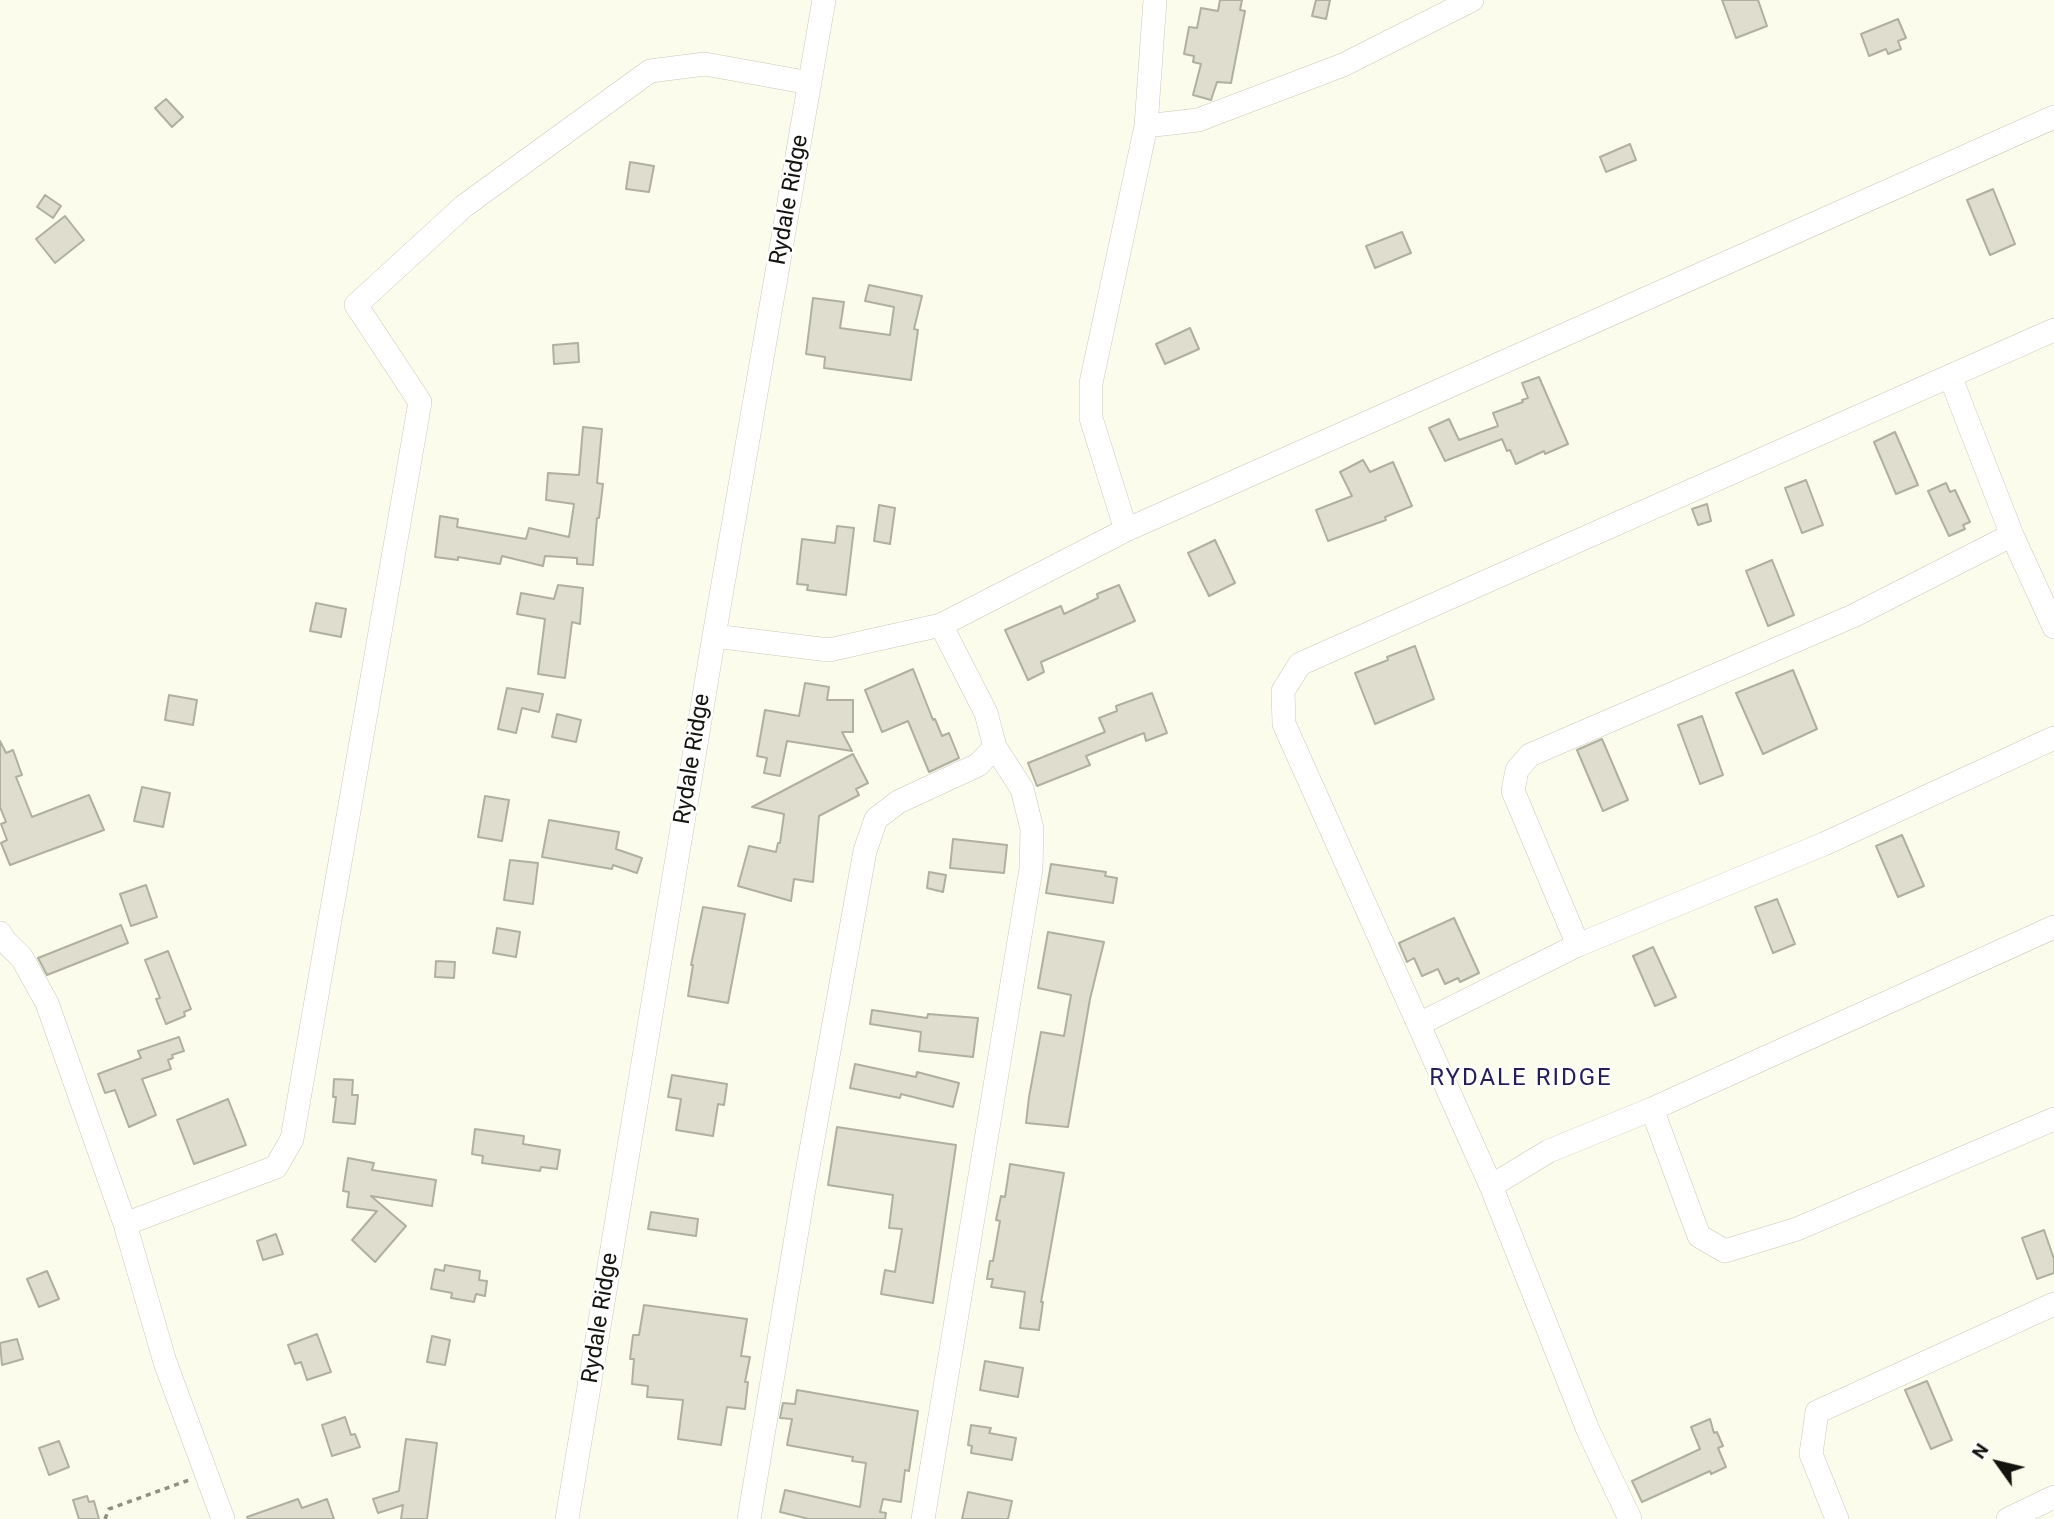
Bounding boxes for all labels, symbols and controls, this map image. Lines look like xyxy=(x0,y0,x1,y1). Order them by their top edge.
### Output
street label: Rydale Ridge xyxy=(765,133,815,267)
street label: Rydale Ridge xyxy=(669,692,717,826)
district label: RYDALE RIDGE xyxy=(1431,1065,1611,1093)
street label: Rydale Ridge xyxy=(577,1251,625,1385)
north arrow xyxy=(1963,1428,2033,1498)
text: N xyxy=(1967,1439,1993,1463)

